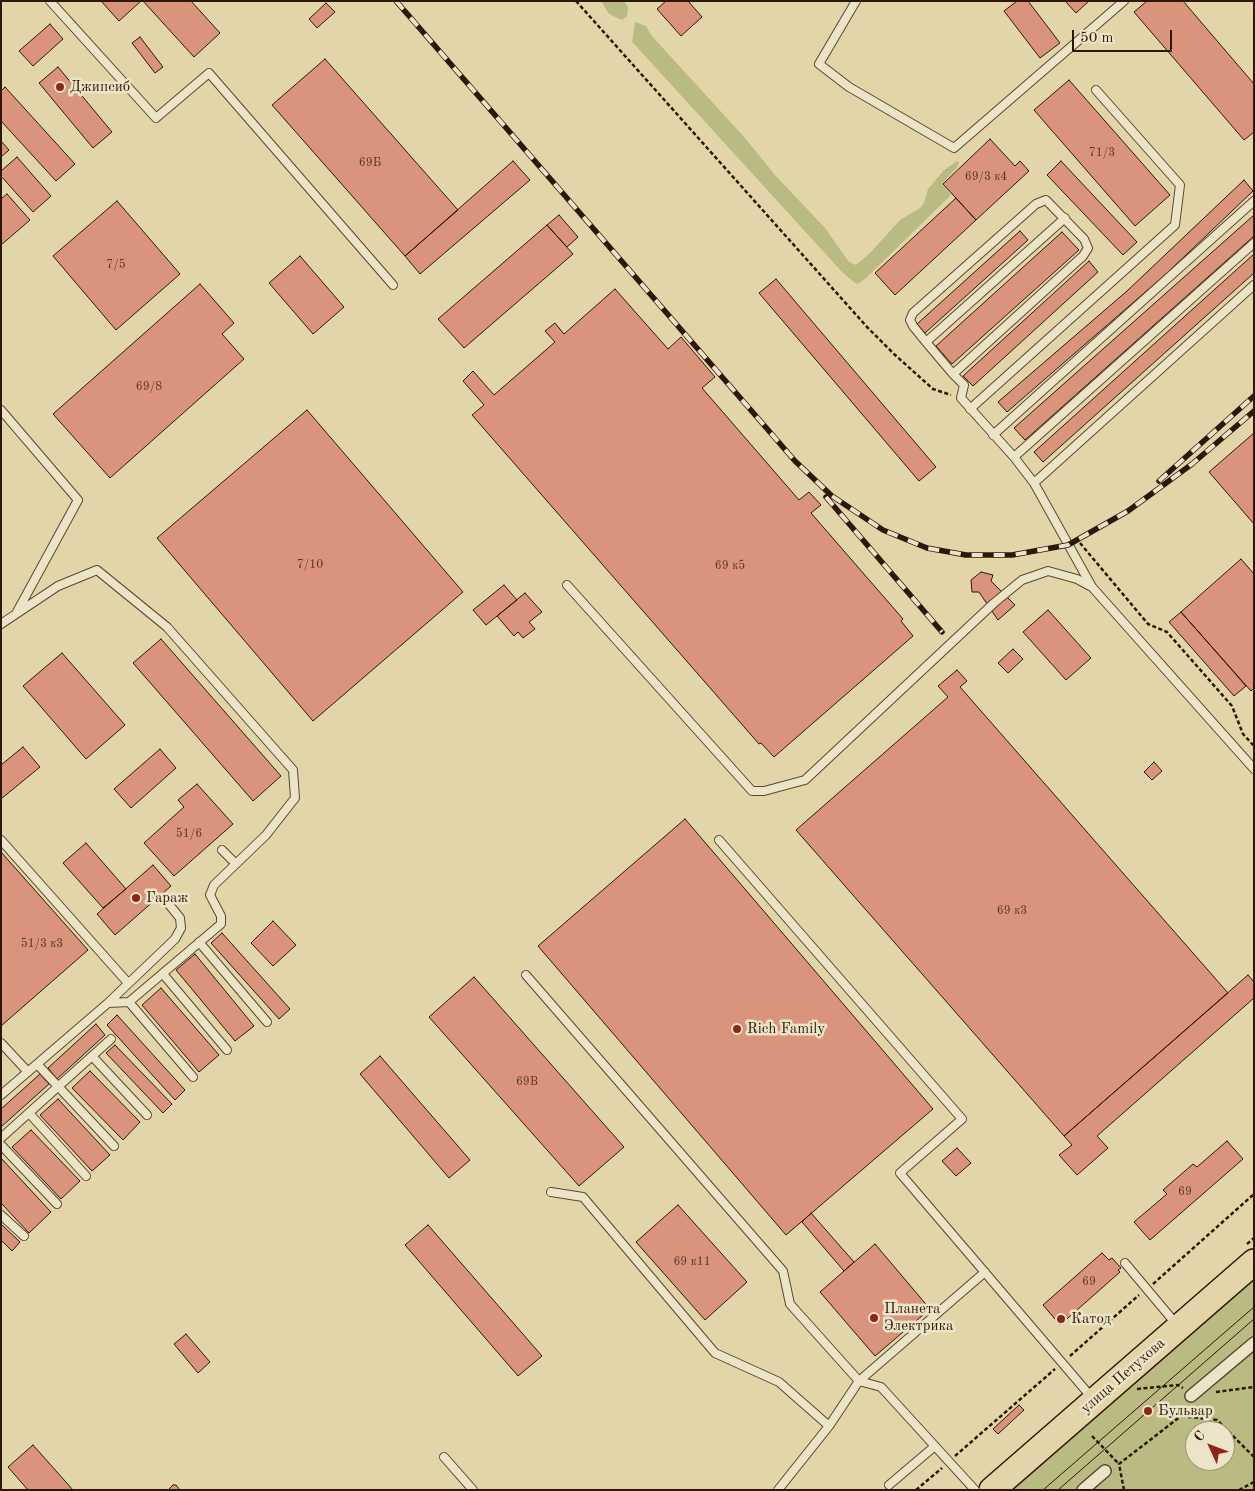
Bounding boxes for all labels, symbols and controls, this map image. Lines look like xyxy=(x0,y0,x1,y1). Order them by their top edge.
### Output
scale bar xyxy=(1075,20,1175,52)
text: 50 m xyxy=(1080,31,1114,46)
place label: Джипсиб xyxy=(70,78,130,96)
marker: Джипсиб xyxy=(54,81,66,93)
house number: 71/3 xyxy=(1089,146,1115,160)
house number: 69Б xyxy=(359,156,381,170)
house number: 69/3 к4 xyxy=(965,170,1007,184)
house number: 7/5 xyxy=(106,258,126,272)
house number: 69/8 xyxy=(136,380,162,394)
house number: 7/10 xyxy=(297,558,323,572)
house number: 69 к5 xyxy=(715,559,745,573)
house number: 51/6 xyxy=(176,827,202,841)
place label: Гараж xyxy=(146,889,188,907)
marker: Гараж xyxy=(130,892,142,904)
house number: 69 к3 xyxy=(997,904,1027,918)
house number: 51/3 к3 xyxy=(21,937,63,951)
place label: Rich Family xyxy=(747,1020,825,1038)
marker: Rich Family xyxy=(731,1023,743,1035)
house number: 69В xyxy=(516,1075,538,1089)
house number: 69 xyxy=(1178,1185,1192,1199)
house number: 69 к11 xyxy=(673,1255,711,1269)
house number: 69 xyxy=(1082,1275,1096,1289)
place label: Планета Электрика xyxy=(884,1300,953,1335)
place label: Катод xyxy=(1071,1310,1111,1328)
marker: Планета Электрика xyxy=(868,1312,880,1324)
marker: Катод xyxy=(1055,1313,1067,1325)
street label: улица Петухова xyxy=(1077,1334,1169,1418)
place label: Бульвар xyxy=(1158,1402,1213,1420)
marker: Бульвар xyxy=(1142,1405,1154,1417)
north arrow xyxy=(1185,1421,1235,1471)
text: С xyxy=(1191,1428,1208,1445)

